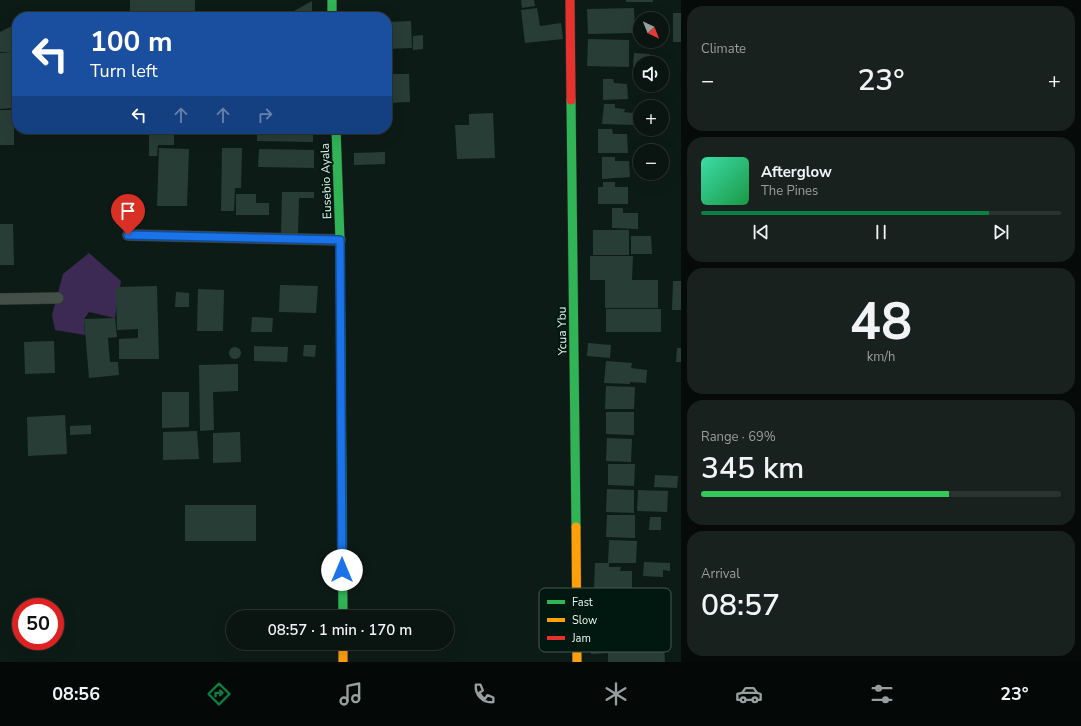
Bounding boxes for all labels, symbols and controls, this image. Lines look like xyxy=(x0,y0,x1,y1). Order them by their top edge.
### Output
north arrow xyxy=(633,12,669,48)
map controls xyxy=(633,12,669,180)
text: 100 m xyxy=(90,23,173,61)
icon: left xyxy=(24,28,76,80)
text: Climate xyxy=(701,40,746,58)
button: sound xyxy=(633,56,669,92)
text: Turn left xyxy=(90,59,158,83)
text: 23° xyxy=(857,60,905,101)
text: − xyxy=(701,66,714,96)
text: + xyxy=(1048,66,1061,96)
button: + xyxy=(633,100,669,136)
icon: left xyxy=(128,104,150,126)
icon: ahead xyxy=(170,104,192,126)
icon: ahead xyxy=(212,104,234,126)
icon: right xyxy=(254,104,276,126)
street label: Eusebio Ayala xyxy=(317,143,335,219)
button: − xyxy=(633,144,669,180)
text: Afterglow xyxy=(761,162,832,182)
text: The Pines xyxy=(761,182,818,200)
pin xyxy=(111,194,145,235)
icon: arrive xyxy=(117,200,139,222)
icon: previous xyxy=(750,221,772,243)
icon: pause xyxy=(870,221,892,243)
icon: next xyxy=(990,221,1012,243)
text: 48 xyxy=(850,286,912,357)
street label: Ycua Ybu xyxy=(554,306,570,357)
text: km/h xyxy=(867,348,895,366)
text: Range · 69% xyxy=(701,428,776,446)
text: 345 km xyxy=(701,448,804,489)
position arrow xyxy=(321,549,363,591)
text: Arrival xyxy=(701,565,740,583)
text: 08:57 xyxy=(701,585,780,626)
legend xyxy=(539,588,671,652)
text: Fast xyxy=(572,595,593,610)
speed limit sign: 50 xyxy=(12,598,64,650)
text: Slow xyxy=(572,613,597,628)
text: 08:57 · 1 min · 170 m xyxy=(268,620,412,640)
text: Jam xyxy=(571,631,591,646)
icon: directions xyxy=(205,680,233,708)
icon: music xyxy=(337,680,365,708)
icon: phone xyxy=(470,680,498,708)
icon: climate xyxy=(602,680,630,708)
icon: car xyxy=(735,680,763,708)
icon: filters xyxy=(868,680,896,708)
text: 08:56 xyxy=(52,682,100,706)
text: 23° xyxy=(1000,682,1029,706)

